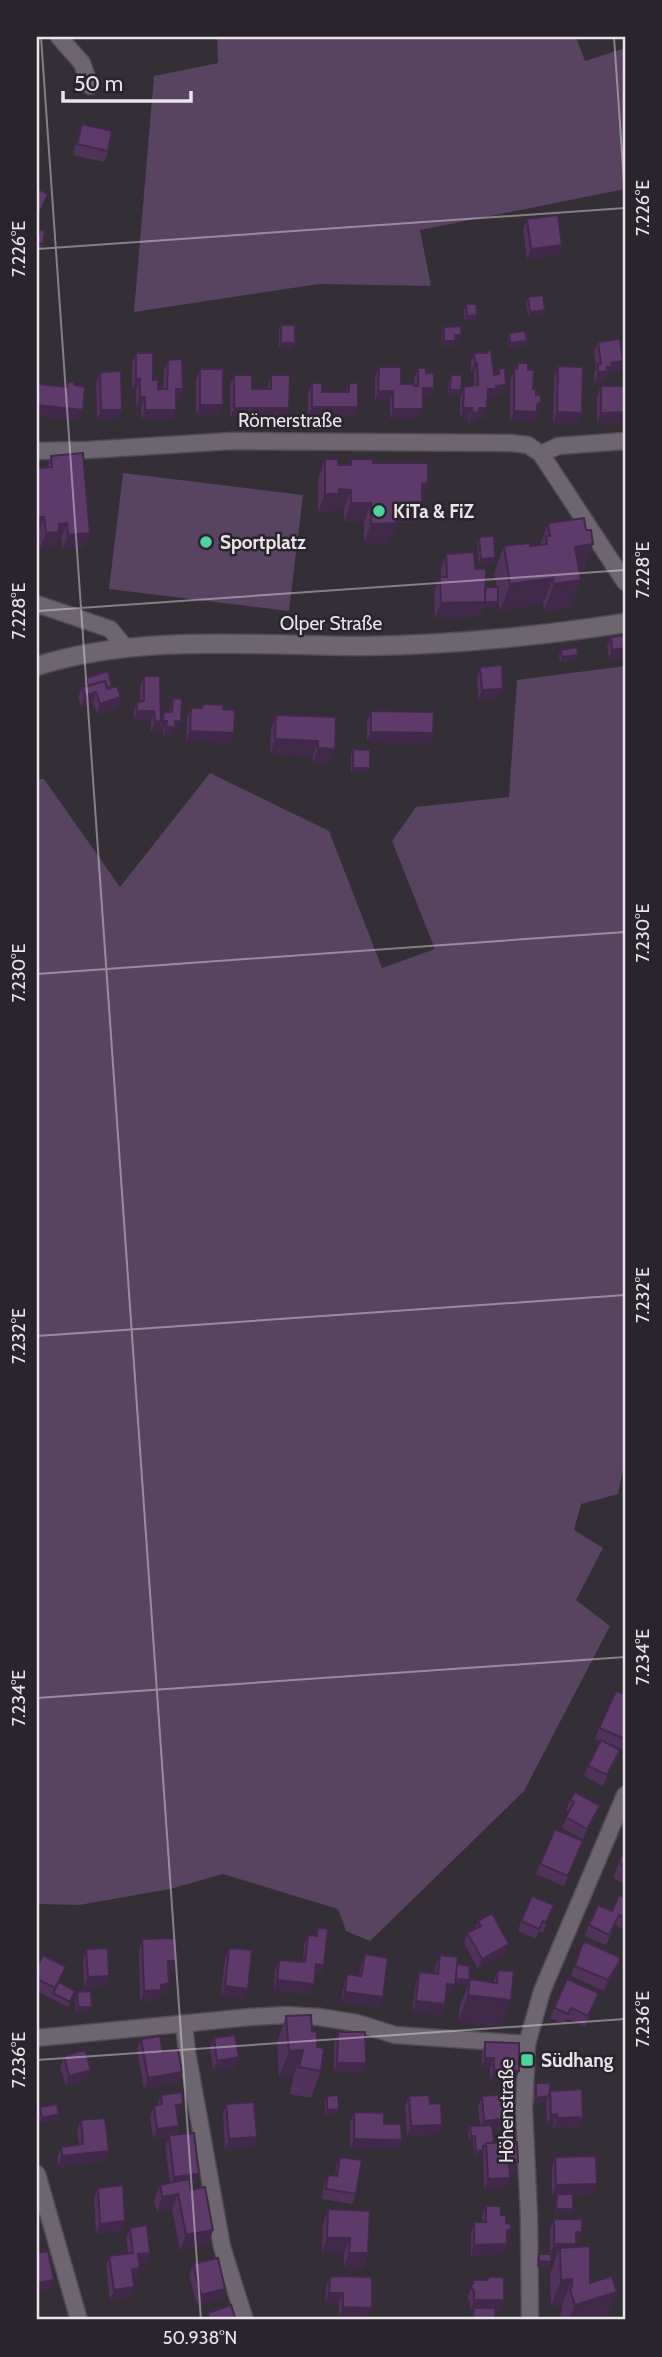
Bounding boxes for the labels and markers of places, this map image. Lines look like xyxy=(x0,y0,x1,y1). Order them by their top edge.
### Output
place label: KiTa & FiZ xyxy=(393,500,474,523)
marker: KiTa & FiZ xyxy=(371,503,387,519)
place label: Sportplatz xyxy=(220,531,306,554)
marker: Sportplatz xyxy=(198,534,214,550)
place label: Südhang xyxy=(541,2049,614,2072)
marker: Südhang xyxy=(519,2052,535,2068)

